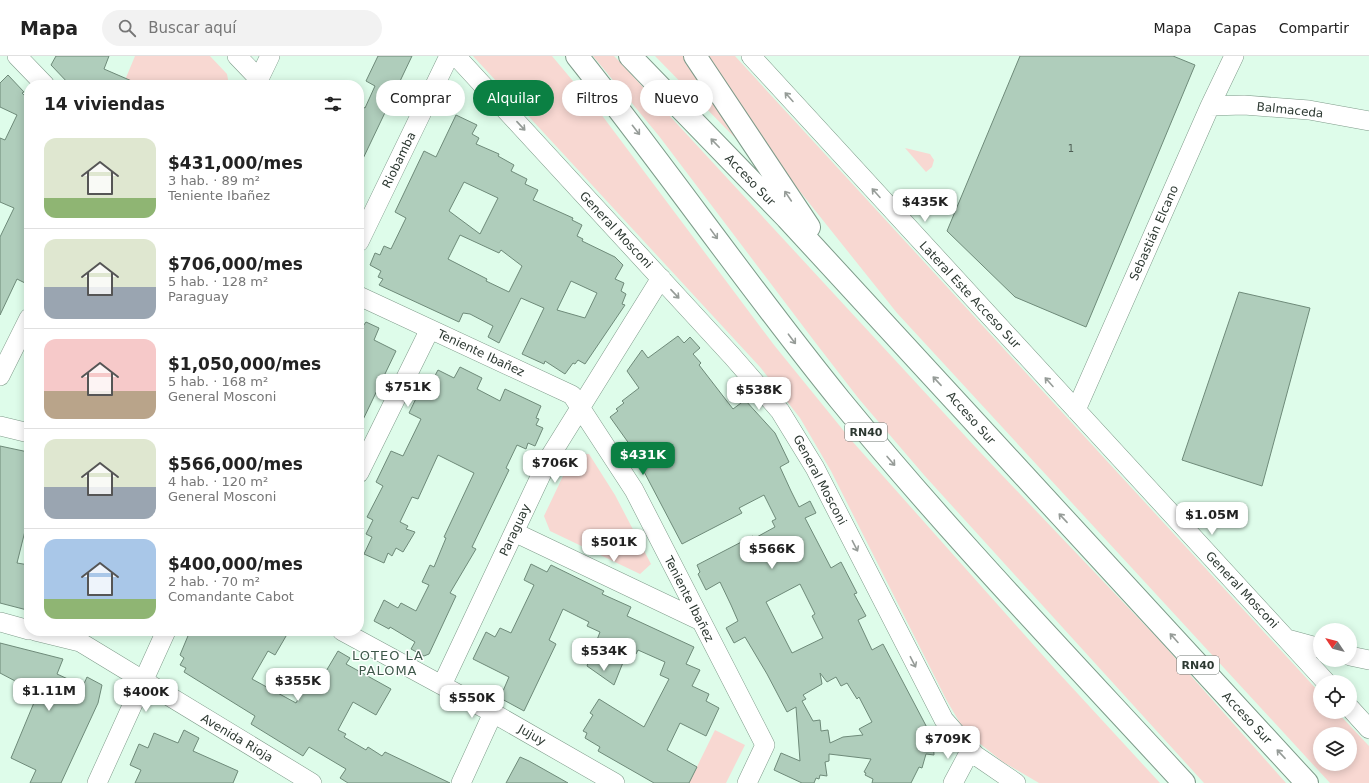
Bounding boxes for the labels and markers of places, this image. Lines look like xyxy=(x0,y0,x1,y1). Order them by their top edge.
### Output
pin: $435K xyxy=(897,189,953,223)
pin: $751K xyxy=(380,374,436,408)
pin: $538K xyxy=(731,377,787,411)
pin: $431K xyxy=(615,442,671,476)
pin: $706K xyxy=(527,450,583,484)
pin: $1.05M xyxy=(1179,502,1245,536)
pin: $501K xyxy=(586,529,642,563)
pin: $566K xyxy=(744,536,800,570)
pin: $534K xyxy=(576,638,632,672)
pin: $355K xyxy=(270,668,326,702)
pin: $1.11M xyxy=(16,678,82,712)
pin: $400K xyxy=(118,679,174,713)
pin: $550K xyxy=(444,685,500,719)
pin: $709K xyxy=(920,726,976,760)

